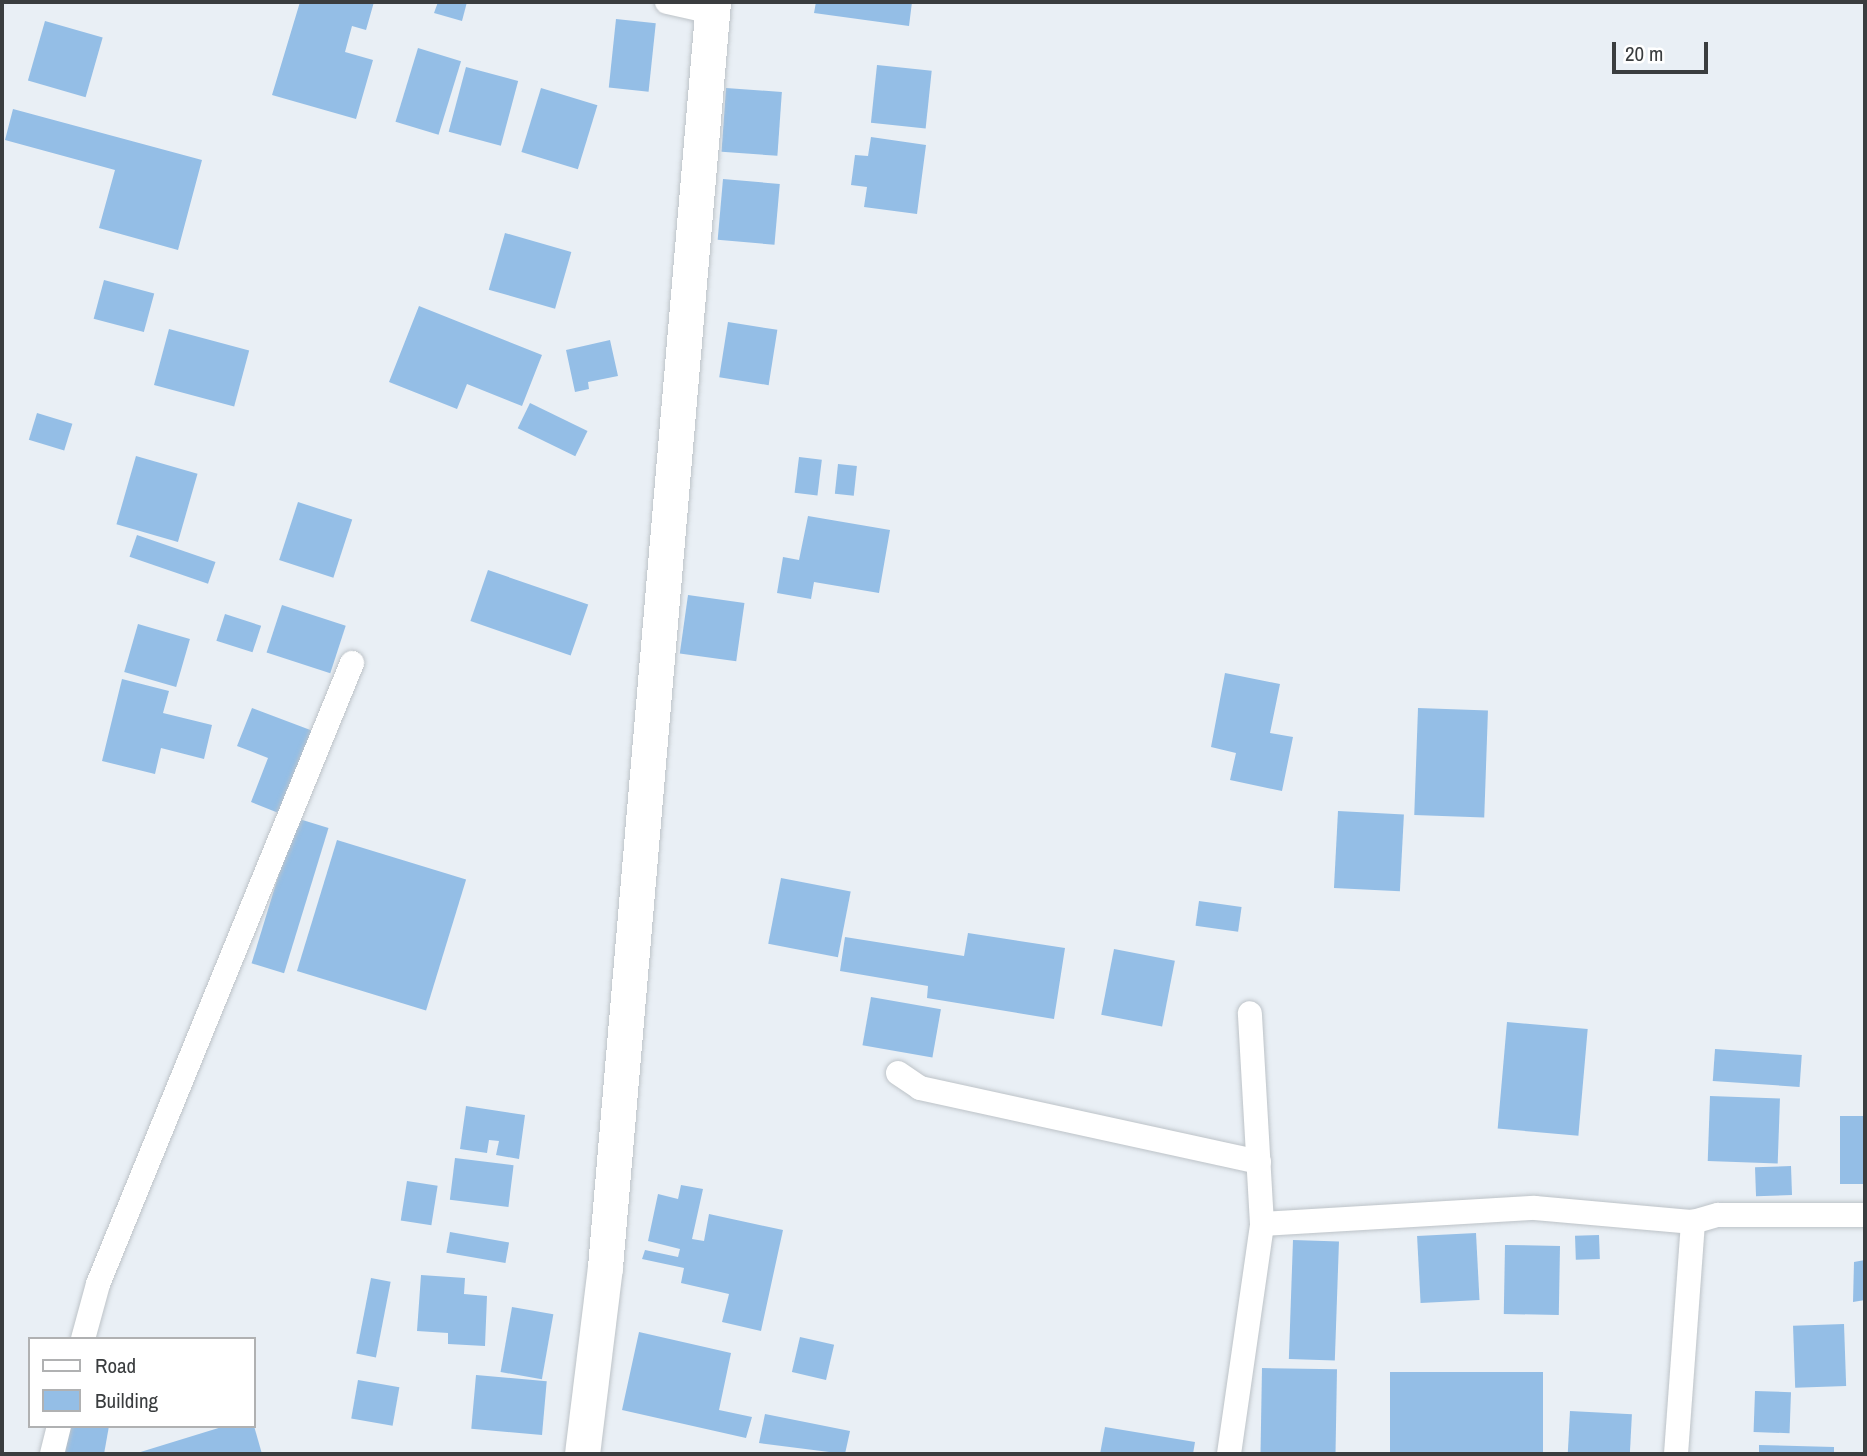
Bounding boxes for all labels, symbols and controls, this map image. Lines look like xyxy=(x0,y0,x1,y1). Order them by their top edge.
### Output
scale bar xyxy=(1615,28,1711,72)
text: 20 m xyxy=(1625,39,1663,68)
legend xyxy=(28,1337,256,1428)
text: Road xyxy=(95,1351,136,1380)
text: Building xyxy=(95,1386,158,1415)

